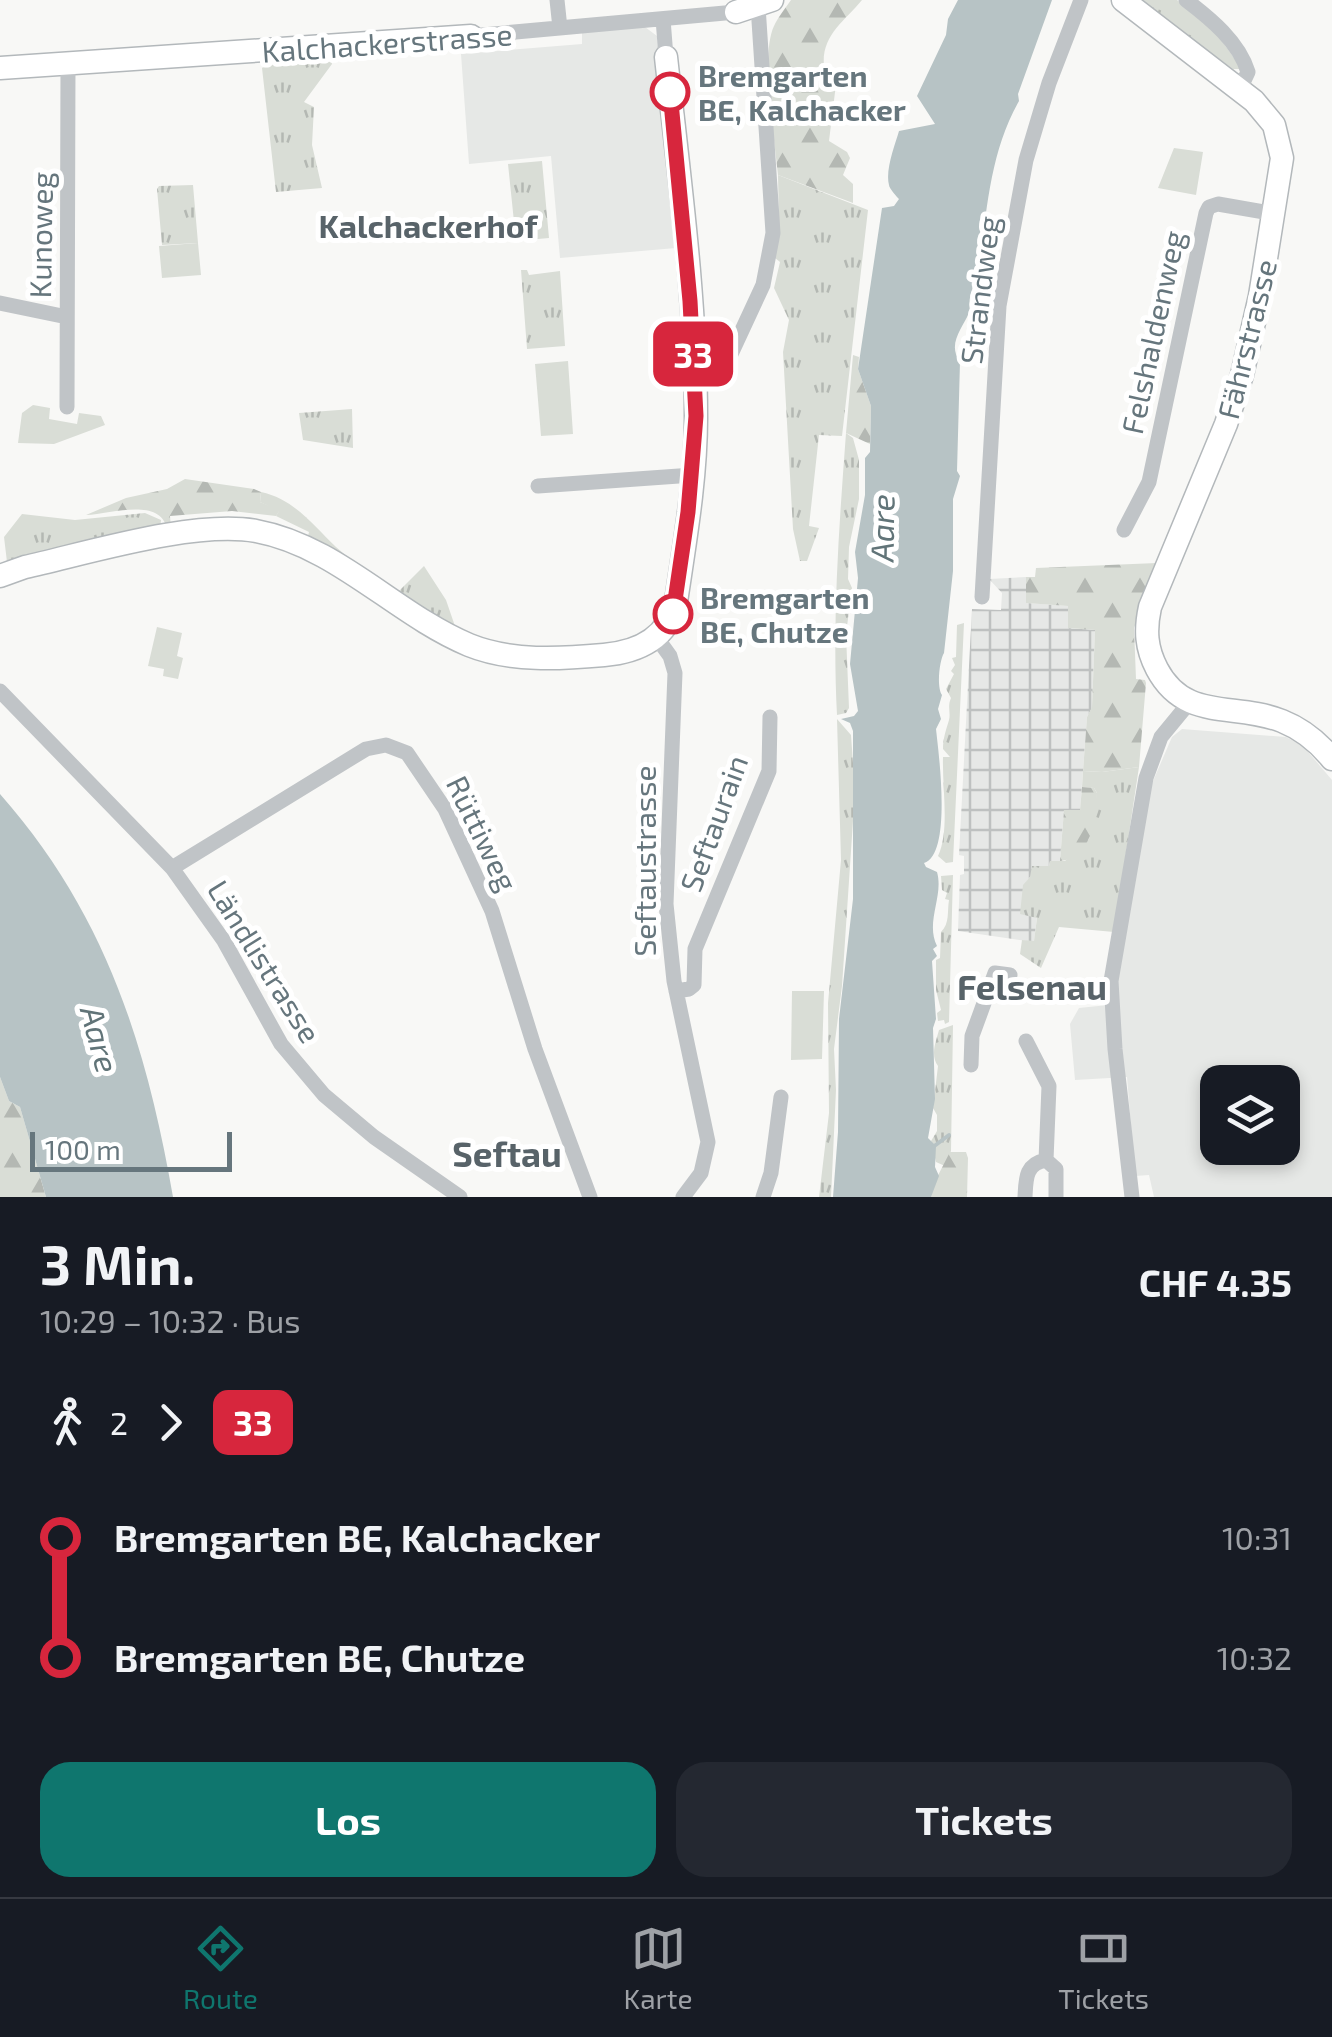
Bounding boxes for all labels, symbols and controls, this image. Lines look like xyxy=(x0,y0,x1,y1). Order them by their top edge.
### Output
street label: Kalchackerstrasse xyxy=(261,15,513,69)
place label: Bremgarten BE, Kalchacker xyxy=(698,57,906,127)
marker: Bremgarten BE, Kalchacker xyxy=(651,73,689,111)
street label: Kunoweg xyxy=(21,171,59,299)
district label: Kalchackerhof xyxy=(318,206,539,244)
street label: Strandweg xyxy=(952,214,1006,366)
street label: Felshaldenweg xyxy=(1113,227,1191,437)
street label: Fährstrasse xyxy=(1209,255,1283,423)
line badge: 33 xyxy=(648,322,738,386)
text: 33 xyxy=(673,333,713,375)
water label: Aare xyxy=(861,494,901,563)
place label: Bremgarten BE, Chutze xyxy=(700,579,870,649)
marker: Bremgarten BE, Chutze xyxy=(654,595,692,633)
street label: Seftaurain xyxy=(672,750,754,896)
street label: Seftaustrasse xyxy=(626,765,662,957)
street label: Rüttiweg xyxy=(440,770,526,897)
street label: Ländlistrasse xyxy=(201,873,329,1049)
district label: Felsenau xyxy=(957,965,1107,1007)
water label: Aare xyxy=(74,1000,128,1077)
map controls xyxy=(1200,1065,1300,1165)
button: layers xyxy=(1200,1065,1300,1165)
scale bar xyxy=(30,1127,232,1172)
text: 100 m xyxy=(45,1132,121,1166)
district label: Seftau xyxy=(452,1132,562,1174)
text: 3 Min. xyxy=(40,1230,195,1296)
text: CHF 4.35 xyxy=(1139,1259,1292,1305)
text: 10:29 – 10:32 · Bus xyxy=(40,1301,301,1339)
icon: walk xyxy=(40,1395,95,1450)
icon: forward xyxy=(143,1395,198,1450)
text: 33 xyxy=(233,1401,273,1443)
text: 2 xyxy=(110,1403,128,1441)
text: Bremgarten BE, Kalchacker xyxy=(114,1514,600,1560)
text: 10:31 xyxy=(1222,1518,1292,1556)
text: Bremgarten BE, Chutze xyxy=(114,1634,525,1680)
text: 10:32 xyxy=(1217,1638,1292,1676)
button: Los xyxy=(40,1762,656,1877)
button: Tickets xyxy=(676,1762,1292,1877)
tab: Route xyxy=(183,1921,258,2015)
tab: Karte xyxy=(624,1921,692,2015)
tab: Tickets xyxy=(1058,1921,1149,2015)

